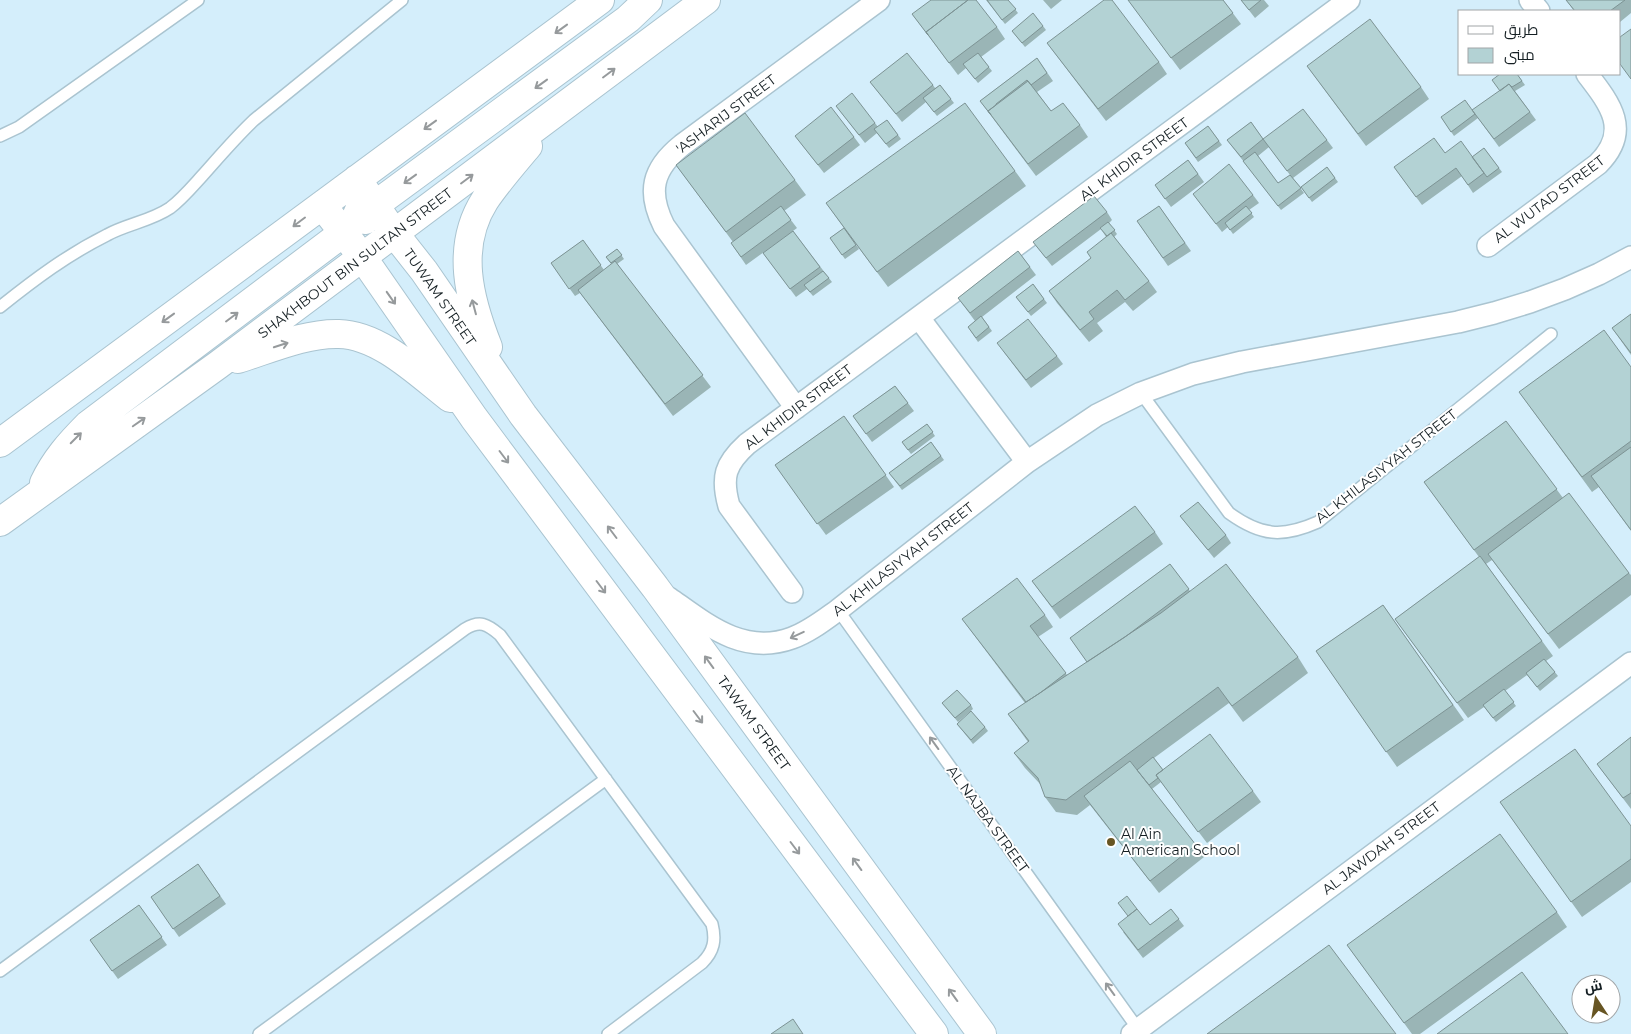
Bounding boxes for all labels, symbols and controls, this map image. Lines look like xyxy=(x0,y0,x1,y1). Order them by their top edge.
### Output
legend xyxy=(1458,10,1621,75)
text: طريق xyxy=(1504,20,1538,40)
one-way arrow xyxy=(554,24,568,34)
text: مبنى xyxy=(1504,45,1535,65)
one-way arrow xyxy=(602,68,616,78)
street label: 'ASHARIJ STREET xyxy=(672,70,780,158)
one-way arrow xyxy=(535,78,548,89)
street label: AL KHIDIR STREET xyxy=(1076,113,1192,205)
one-way arrow xyxy=(424,120,437,131)
street label: AL WUTAD STREET xyxy=(1490,151,1608,247)
one-way arrow xyxy=(460,173,473,184)
one-way arrow xyxy=(403,174,417,185)
street label: SHAKHBOUT BIN SULTAN STREET xyxy=(254,184,456,342)
one-way arrow xyxy=(292,217,306,227)
street label: TUWAM STREET xyxy=(400,245,480,349)
one-way arrow xyxy=(386,291,396,305)
one-way arrow xyxy=(469,299,479,315)
one-way arrow xyxy=(225,312,238,323)
one-way arrow xyxy=(162,313,175,324)
one-way arrow xyxy=(273,340,289,349)
street label: AL KHIDIR STREET xyxy=(740,361,856,453)
street label: AL KHILASIYYAH STREET xyxy=(1312,405,1460,527)
one-way arrow xyxy=(132,416,145,427)
one-way arrow xyxy=(69,432,82,444)
one-way arrow xyxy=(498,450,509,463)
street label: AL KHILASIYYAH STREET xyxy=(829,498,977,620)
one-way arrow xyxy=(607,526,618,539)
one-way arrow xyxy=(595,580,606,593)
one-way arrow xyxy=(790,631,805,641)
one-way arrow xyxy=(704,656,715,669)
street label: TAWAM STREET xyxy=(714,672,794,774)
one-way arrow xyxy=(693,710,703,724)
one-way arrow xyxy=(929,737,939,751)
street label: AL NAJBA STREET xyxy=(943,762,1033,876)
street label: AL JAWDAH STREET xyxy=(1318,798,1444,898)
place label: Al Ain American School xyxy=(1121,825,1240,859)
marker: Al Ain American School xyxy=(1105,836,1117,848)
one-way arrow xyxy=(790,841,800,855)
one-way arrow xyxy=(852,858,863,871)
north arrow xyxy=(1571,974,1621,1024)
text: ش xyxy=(1583,976,1604,997)
one-way arrow xyxy=(1105,982,1115,996)
one-way arrow xyxy=(948,989,959,1002)

